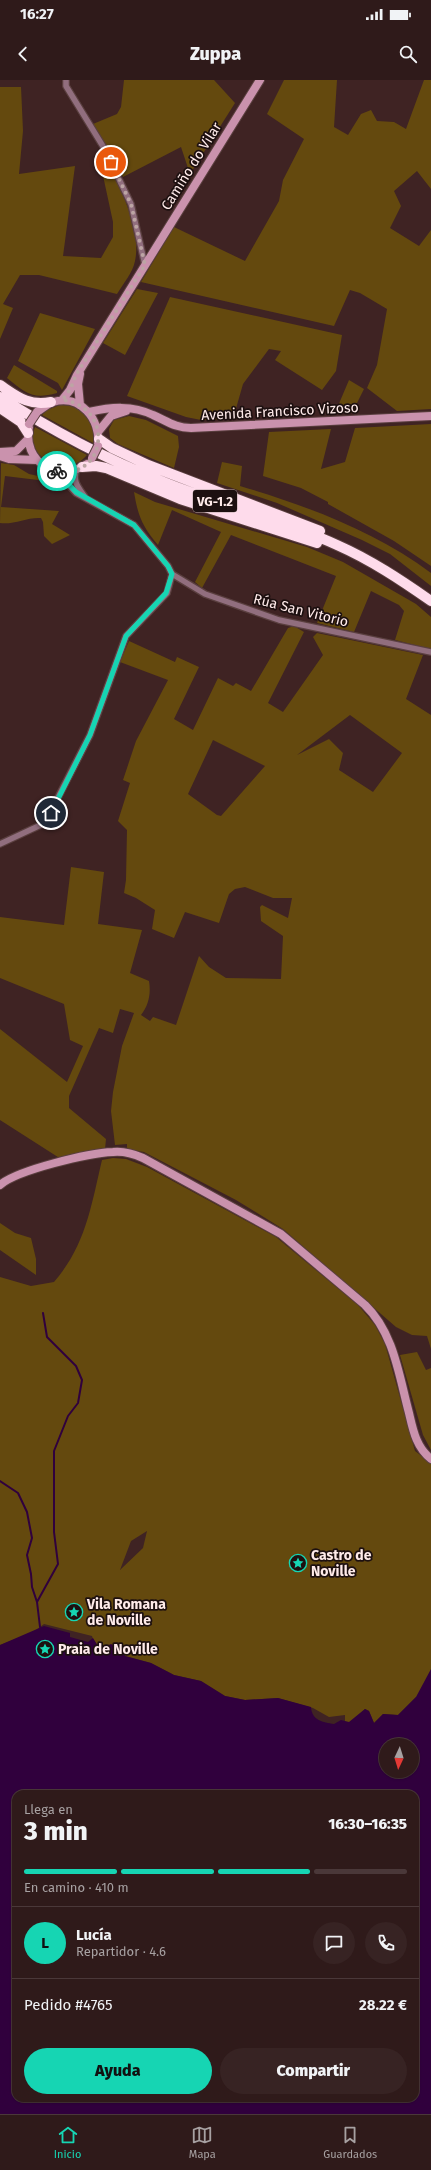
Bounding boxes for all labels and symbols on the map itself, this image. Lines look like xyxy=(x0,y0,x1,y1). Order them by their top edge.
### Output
street label: Camiño do Vilar xyxy=(158,119,226,213)
pin xyxy=(94,145,128,179)
street label: Avenida Francisco Vizoso xyxy=(201,399,359,424)
courier xyxy=(37,451,77,491)
road number: VG-1.2 xyxy=(193,490,237,512)
street label: Rúa San Vitorio xyxy=(252,590,350,631)
pin xyxy=(34,796,68,830)
place label: Castro de Noville xyxy=(311,1547,372,1580)
place icon: Castro de Noville xyxy=(288,1553,308,1573)
place label: Vila Romana de Noville xyxy=(86,1596,166,1629)
place icon: Vila Romana de Noville xyxy=(64,1602,84,1622)
place icon: Praia de Noville xyxy=(35,1639,55,1659)
place label: Praia de Noville xyxy=(58,1641,158,1658)
north arrow xyxy=(379,1738,419,1778)

